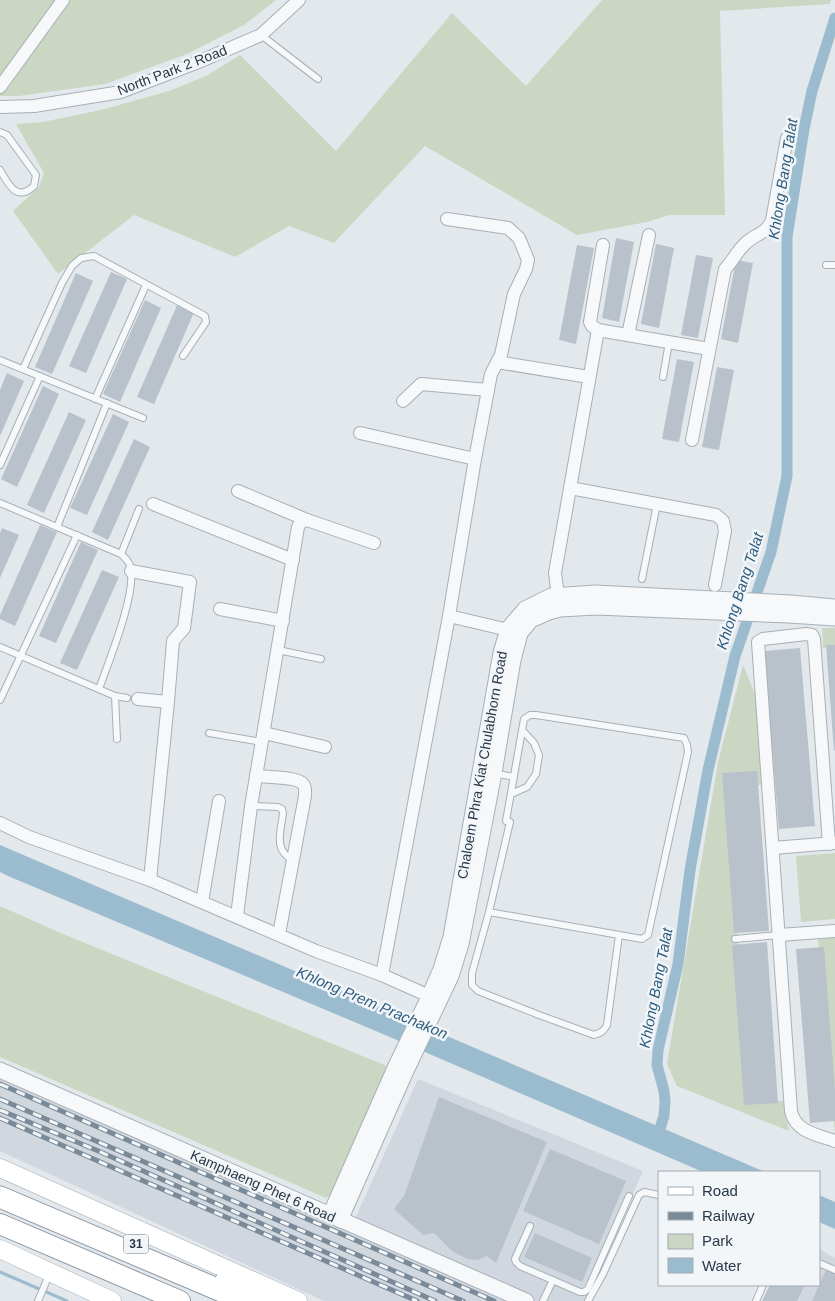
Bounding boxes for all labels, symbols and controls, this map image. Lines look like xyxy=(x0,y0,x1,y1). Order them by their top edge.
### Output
street label: North Park 2 Road xyxy=(115,42,229,98)
water label: Khlong Bang Talat xyxy=(765,117,801,241)
water label: Khlong Bang Talat xyxy=(713,529,767,652)
street label: Chaloem Phra Kiat Chulabhorn Road xyxy=(454,650,510,880)
water label: Khlong Bang Talat xyxy=(636,926,676,1049)
water label: Khlong Prem Prachakon xyxy=(294,963,450,1042)
street label: Kamphaeng Phet 6 Road xyxy=(188,1147,338,1225)
legend xyxy=(658,1171,820,1286)
text: Road xyxy=(702,1182,738,1199)
text: Railway xyxy=(702,1207,755,1224)
text: Park xyxy=(702,1232,733,1249)
road number: 31 xyxy=(124,1234,148,1254)
text: Water xyxy=(702,1257,741,1274)

